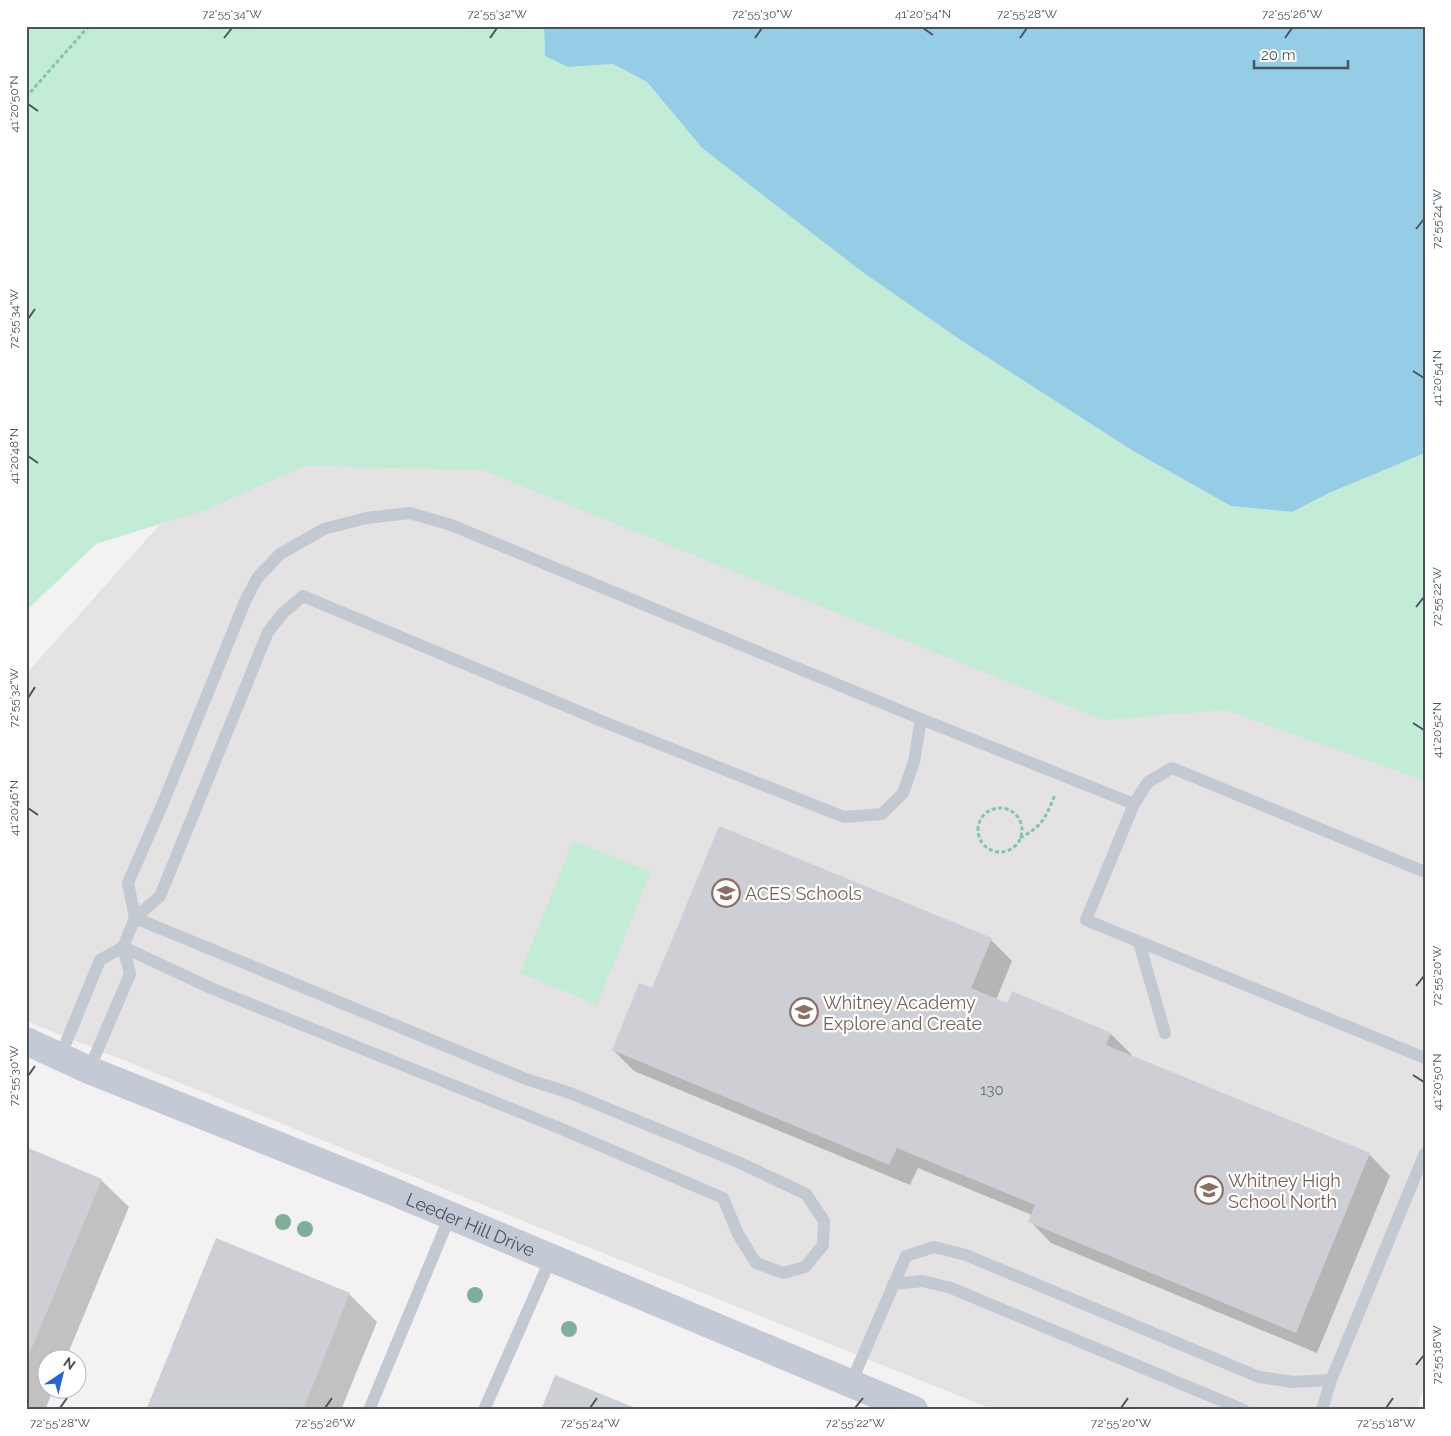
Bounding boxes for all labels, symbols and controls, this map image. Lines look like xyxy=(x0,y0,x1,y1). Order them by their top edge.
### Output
text: 72°55'34"W xyxy=(202,7,262,21)
text: 72°55'32"W xyxy=(467,7,527,21)
text: 72°55'30"W xyxy=(732,7,793,21)
text: 41°20'54"N xyxy=(895,7,951,21)
text: 72°55'28"W xyxy=(997,7,1058,21)
text: 72°55'26"W xyxy=(1262,7,1323,21)
scale bar xyxy=(1254,38,1347,70)
text: 20 m xyxy=(1261,46,1296,64)
text: 41°20'50"N xyxy=(7,76,21,132)
text: 72°55'24"W xyxy=(1430,189,1444,249)
text: 72°55'34"W xyxy=(7,289,21,349)
text: 41°20'54"N xyxy=(1430,350,1444,406)
text: 41°20'48"N xyxy=(7,428,21,484)
text: 72°55'22"W xyxy=(1430,567,1444,627)
text: 72°55'32"W xyxy=(7,668,21,728)
text: 41°20'52"N xyxy=(1430,702,1444,758)
text: 41°20'46"N xyxy=(7,780,21,836)
school or university icon: ACES Schools xyxy=(711,878,741,908)
place label: ACES Schools xyxy=(745,883,862,904)
text: 72°55'20"W xyxy=(1430,945,1444,1006)
place label: Whitney Academy Explore and Create xyxy=(823,992,983,1034)
school or university icon: Whitney Academy Explore and Create xyxy=(789,997,819,1027)
text: 72°55'30"W xyxy=(7,1045,21,1106)
text: 41°20'50"N xyxy=(1430,1054,1444,1110)
house number: 130 xyxy=(980,1081,1004,1099)
place label: Whitney High School North xyxy=(1228,1170,1341,1212)
school or university icon: Whitney High School North xyxy=(1194,1175,1224,1205)
street label: Leeder Hill Drive xyxy=(403,1188,539,1261)
text: 72°55'18"W xyxy=(1430,1325,1444,1385)
north arrow xyxy=(38,1348,88,1398)
text: N xyxy=(60,1354,78,1373)
text: 72°55'28"W xyxy=(30,1416,91,1430)
text: 72°55'26"W xyxy=(295,1416,356,1430)
text: 72°55'24"W xyxy=(560,1416,620,1430)
text: 72°55'22"W xyxy=(825,1416,885,1430)
text: 72°55'20"W xyxy=(1091,1416,1152,1430)
text: 72°55'18"W xyxy=(1356,1416,1416,1430)

